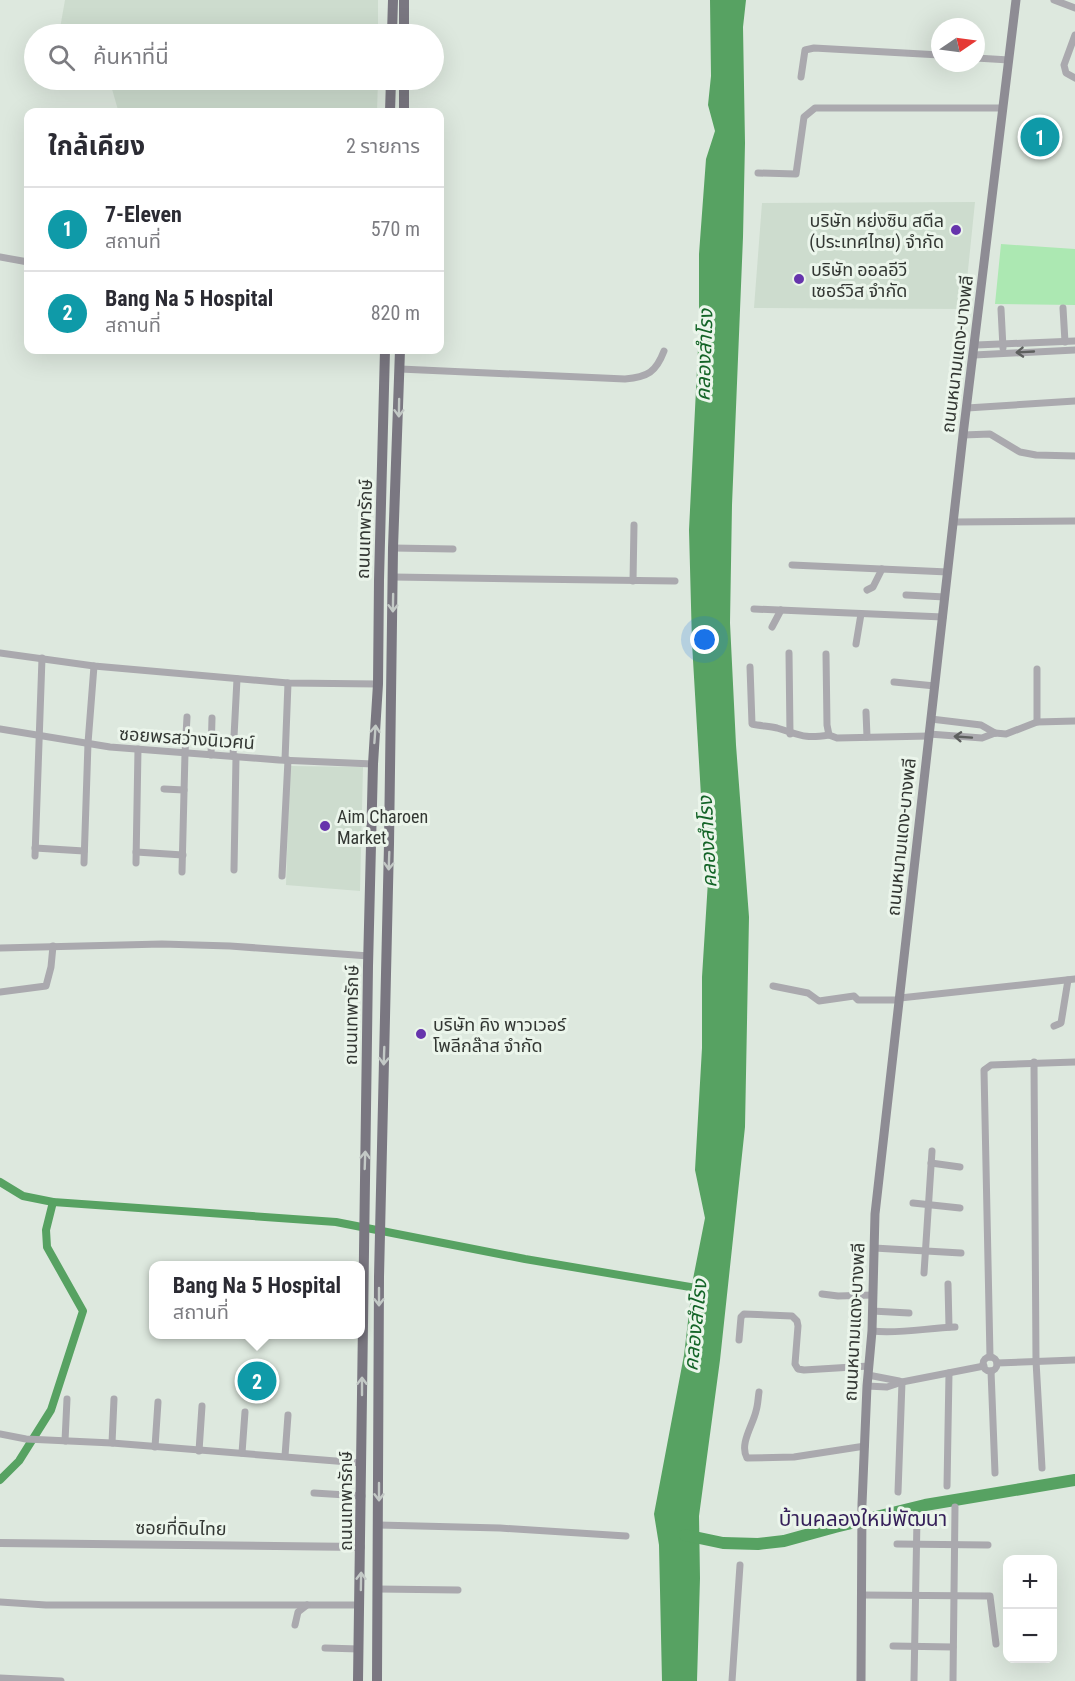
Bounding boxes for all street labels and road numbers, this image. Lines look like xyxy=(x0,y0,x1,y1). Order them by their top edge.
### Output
street label: ถนนหนามแดง-บางพลี xyxy=(937,274,977,434)
street label: ถนนเทพารักษ์ xyxy=(352,479,376,579)
street label: ซอยพรสว่างนิเวศน์ xyxy=(119,723,255,753)
street label: ถนนหนามแดง-บางพลี xyxy=(882,757,920,917)
street label: ถนนเทพารักษ์ xyxy=(340,965,362,1065)
street label: ถนนหนามแดง-บางพลี xyxy=(839,1242,869,1402)
street label: ถนนเทพารักษ์ xyxy=(335,1451,356,1551)
street label: ซอยที่ดินไทย xyxy=(135,1515,227,1539)

